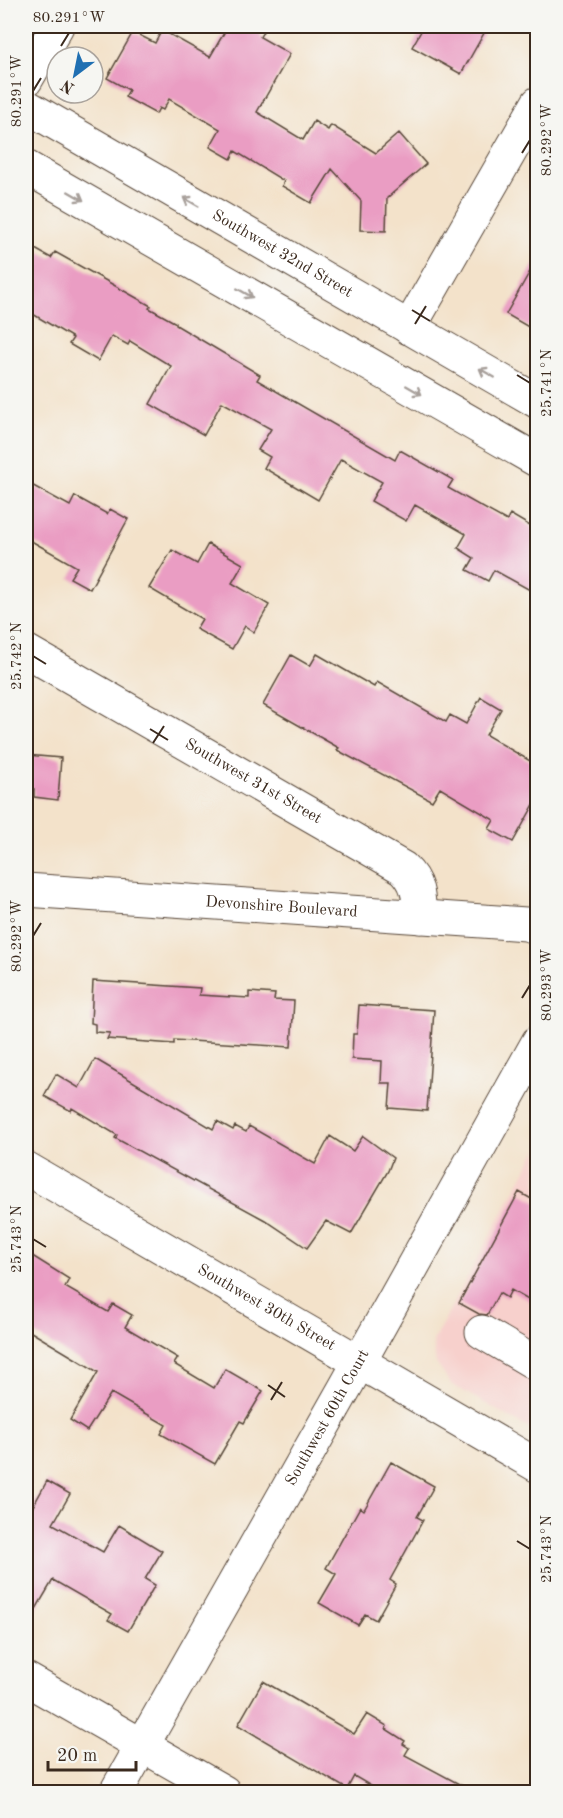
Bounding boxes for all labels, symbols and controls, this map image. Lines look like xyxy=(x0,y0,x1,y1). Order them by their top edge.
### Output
text: 80.291°W xyxy=(33,11,105,26)
north arrow xyxy=(45,45,105,105)
text: 80.291°W xyxy=(10,55,25,127)
text: N xyxy=(58,76,78,96)
text: 80.292°W xyxy=(540,104,555,176)
one-way arrow xyxy=(67,190,84,202)
one-way arrow xyxy=(183,196,200,208)
street label: Southwest 32nd Street xyxy=(209,207,356,301)
one-way arrow xyxy=(236,287,253,299)
text: 25.741°N xyxy=(540,349,555,417)
one-way arrow xyxy=(479,367,496,379)
one-way arrow xyxy=(405,384,422,396)
text: 25.742°N xyxy=(10,622,25,690)
street label: Southwest 31st Street xyxy=(182,736,325,827)
street label: Devonshire Boulevard xyxy=(205,894,358,921)
text: 80.292°W xyxy=(10,900,25,972)
text: 80.293°W xyxy=(540,949,555,1021)
text: 25.743°N xyxy=(10,1205,25,1273)
street label: Southwest 30th Street xyxy=(195,1262,338,1354)
street label: Southwest 60th Court xyxy=(283,1347,373,1489)
text: 25.743°N xyxy=(540,1515,555,1583)
scale bar xyxy=(48,1734,136,1772)
text: 20 m xyxy=(57,1747,97,1765)

